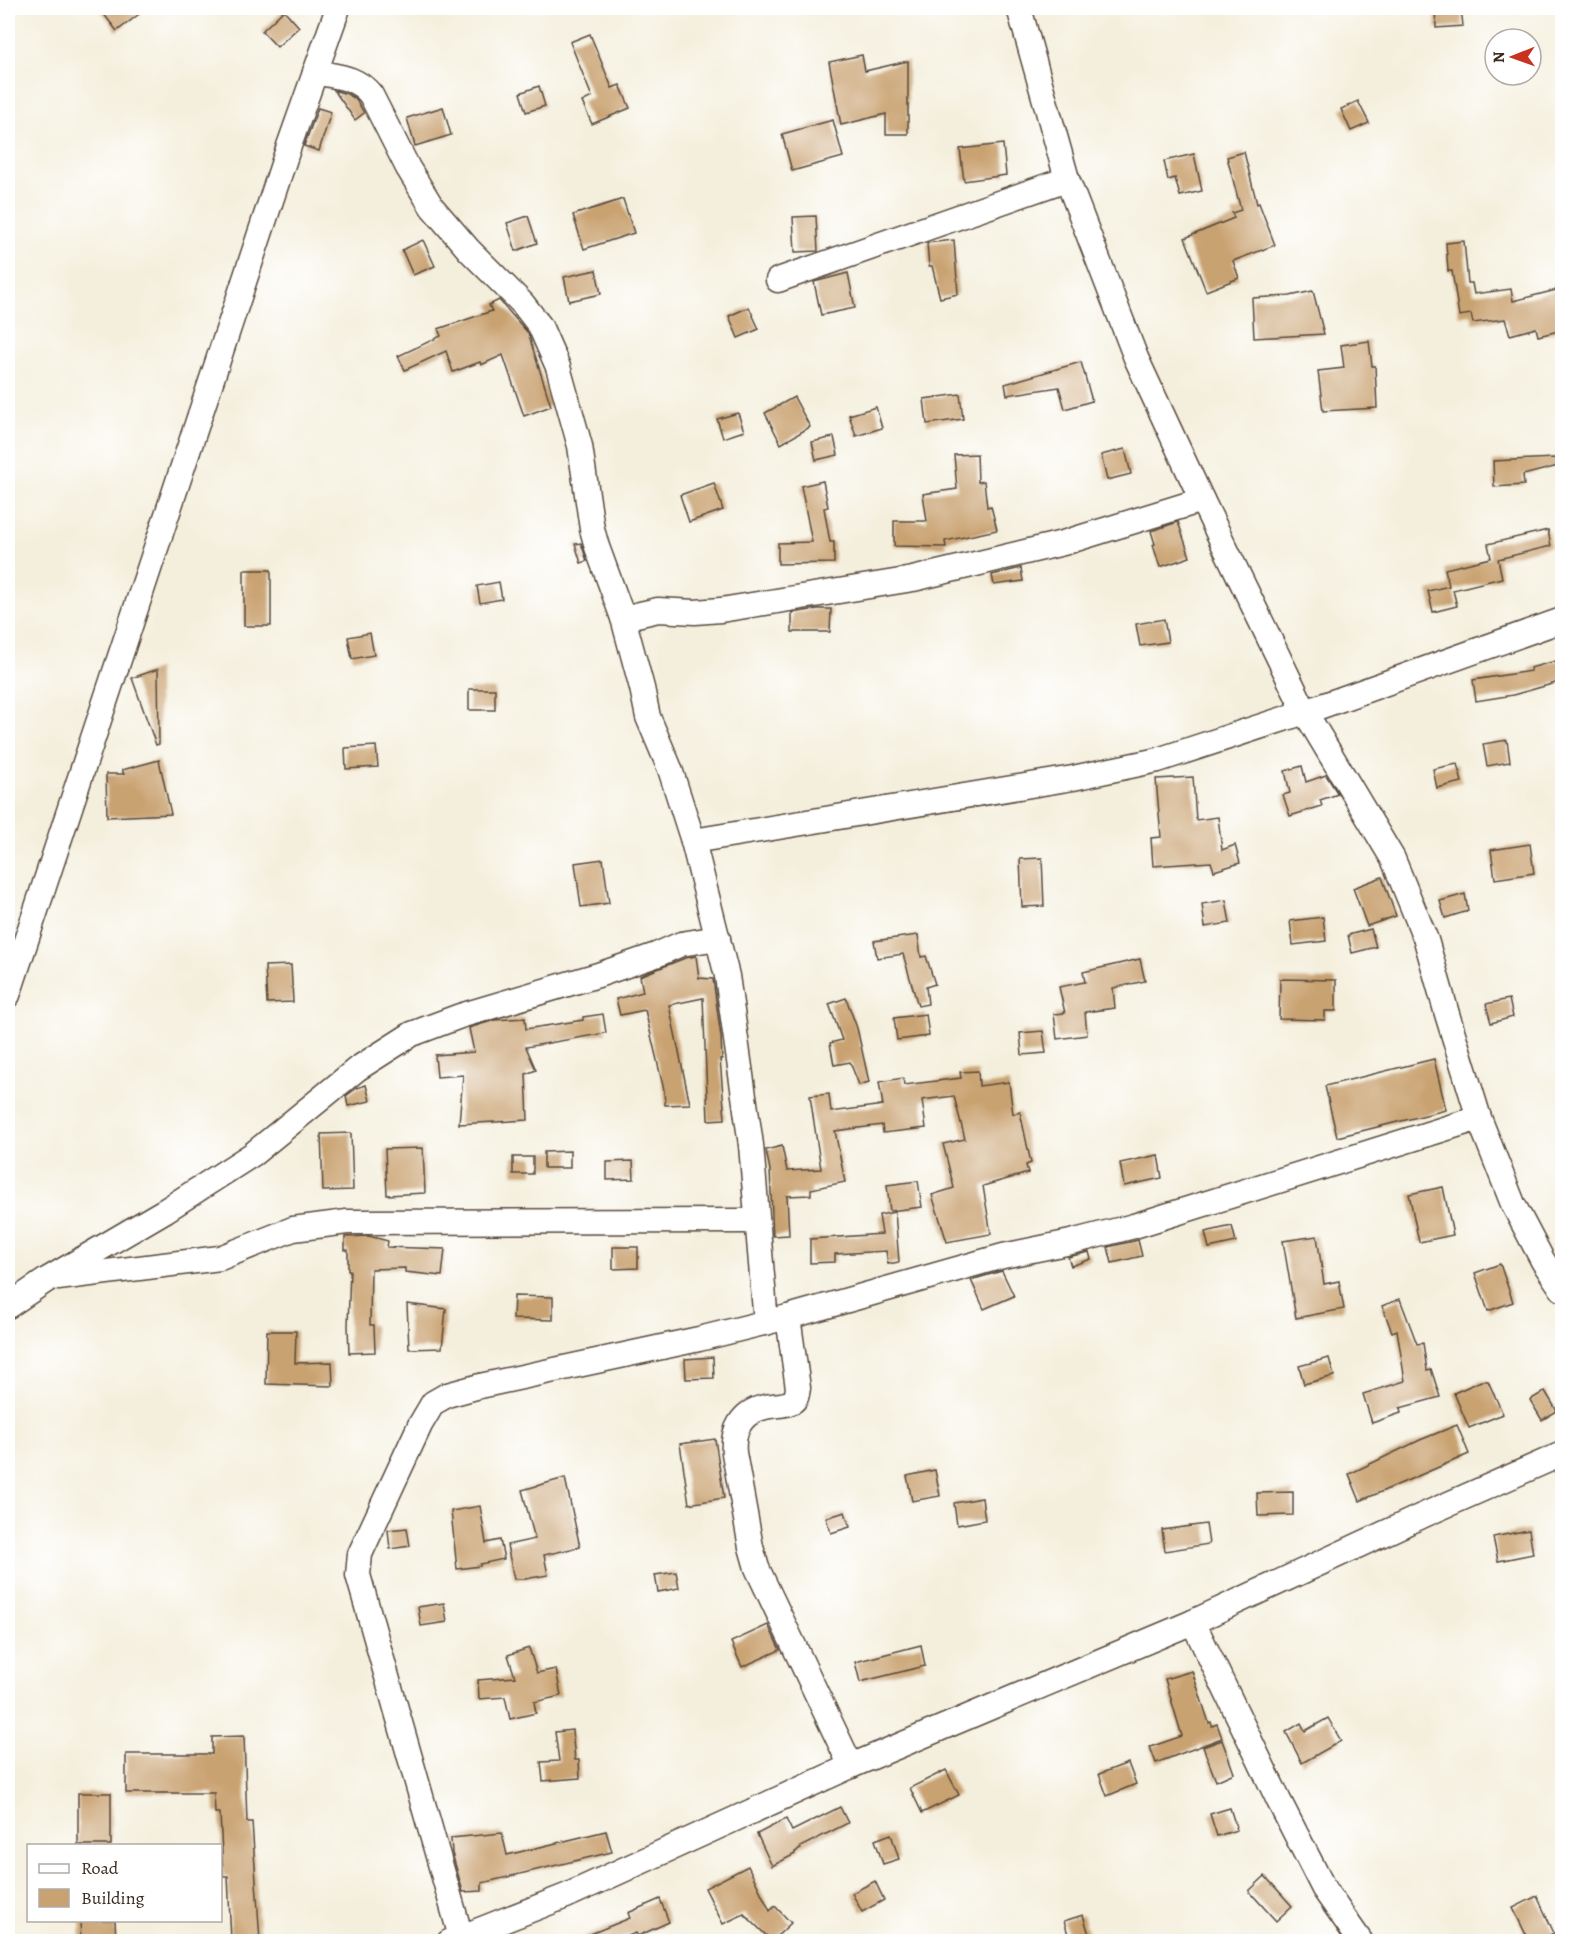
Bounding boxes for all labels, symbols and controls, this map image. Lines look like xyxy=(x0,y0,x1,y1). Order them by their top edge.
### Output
north arrow xyxy=(1483,27,1543,87)
text: N xyxy=(1488,51,1510,63)
legend xyxy=(27,1844,222,1922)
text: Road xyxy=(81,1856,119,1880)
text: Building xyxy=(81,1886,145,1910)

